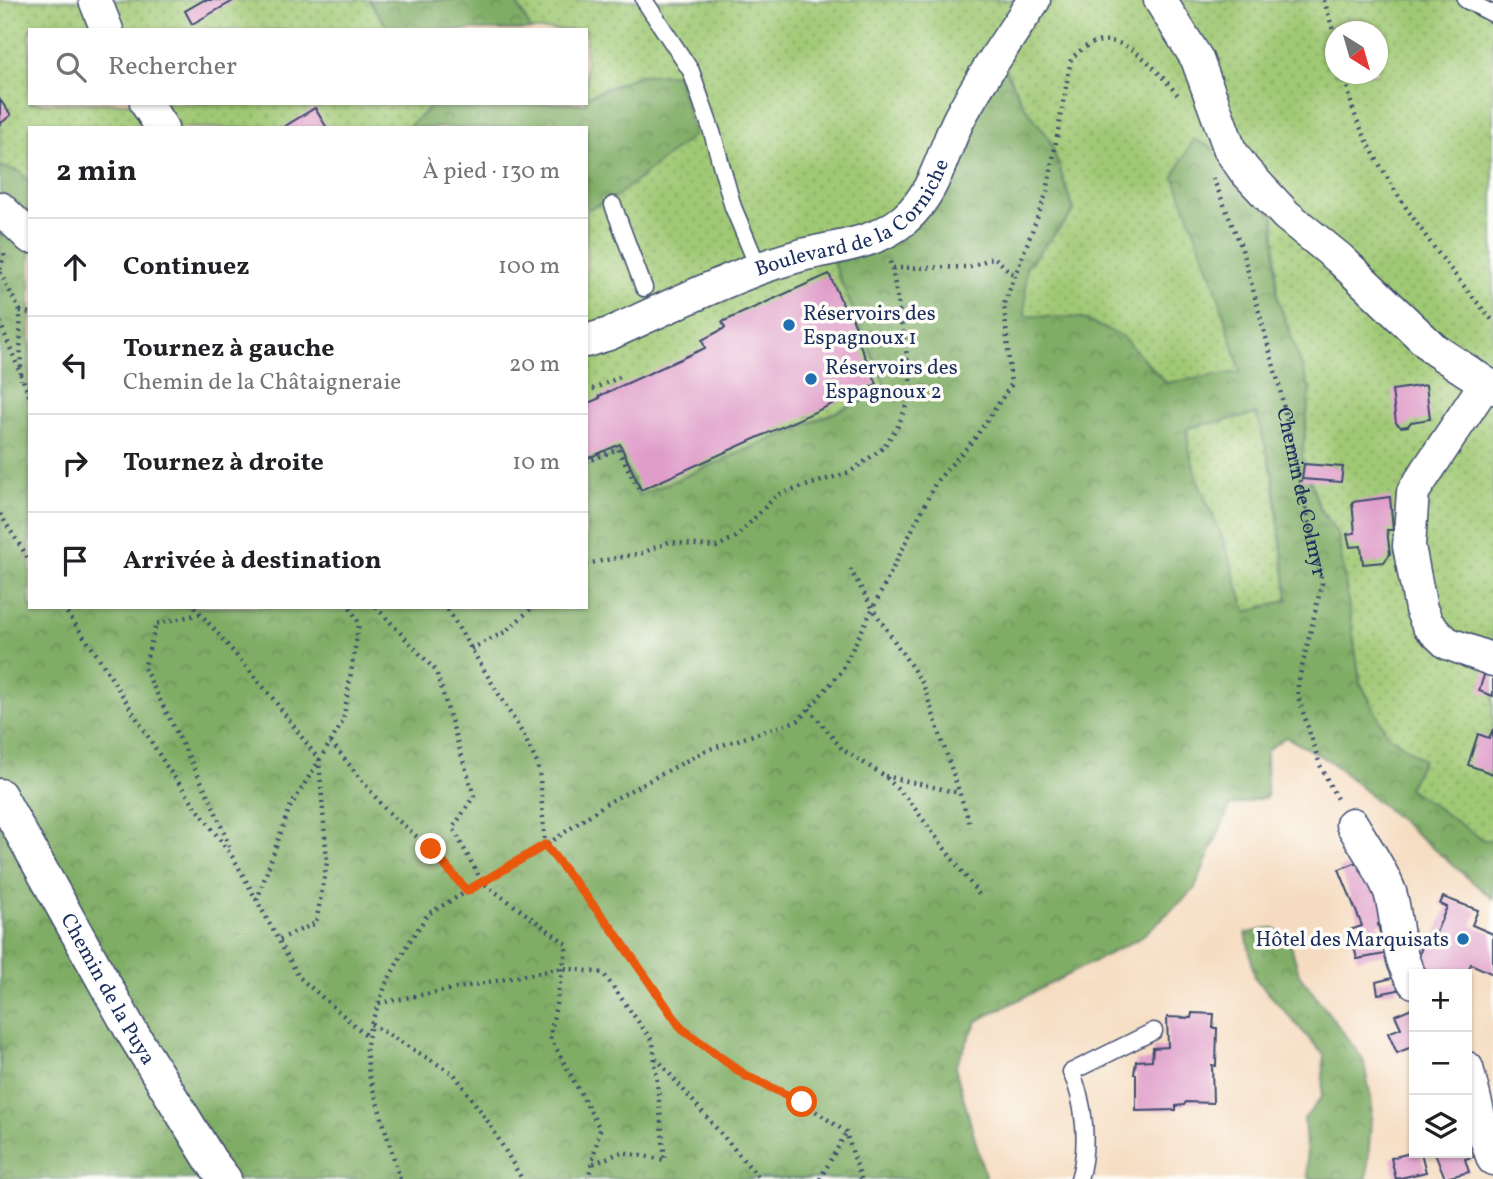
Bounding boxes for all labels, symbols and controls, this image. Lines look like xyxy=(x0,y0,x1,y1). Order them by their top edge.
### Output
north arrow xyxy=(1325,21,1388,84)
search box xyxy=(28,28,588,105)
icon: search xyxy=(52,48,90,86)
text: Rechercher xyxy=(108,49,237,85)
text: 2 min xyxy=(56,151,137,193)
street label: Boulevard de la Corniche xyxy=(751,155,957,285)
text: À pied · 130 m xyxy=(422,156,560,188)
icon: ahead xyxy=(56,248,94,286)
text: Continuez xyxy=(123,249,249,285)
text: 100 m xyxy=(498,251,560,283)
place label: Réservoirs des Espagnoux 1 xyxy=(803,300,936,353)
marker: Réservoirs des Espagnoux 1 xyxy=(781,317,797,333)
text: Tournez à gauche xyxy=(123,331,335,367)
icon: left xyxy=(56,346,94,384)
text: 20 m xyxy=(509,349,560,381)
place label: Réservoirs des Espagnoux 2 xyxy=(825,354,958,407)
text: Chemin de la Châtaigneraie xyxy=(123,367,401,399)
marker: Réservoirs des Espagnoux 2 xyxy=(803,371,819,387)
street label: Chemin de Colmyr xyxy=(1268,405,1333,580)
icon: right xyxy=(56,444,94,482)
text: Tournez à droite xyxy=(123,445,324,481)
text: 10 m xyxy=(512,447,560,479)
icon: arrive xyxy=(56,542,94,580)
text: Arrivée à destination xyxy=(123,543,382,579)
route end xyxy=(415,833,446,864)
street label: Chemin de la Puya xyxy=(53,908,162,1071)
place label: Hôtel des Marquisats xyxy=(1256,926,1449,955)
marker: Hôtel des Marquisats xyxy=(1455,931,1471,947)
map controls xyxy=(1409,969,1472,1158)
button: + xyxy=(1409,969,1472,1032)
button: − xyxy=(1409,1032,1472,1095)
route start xyxy=(786,1086,817,1117)
button: layers xyxy=(1409,1095,1472,1158)

